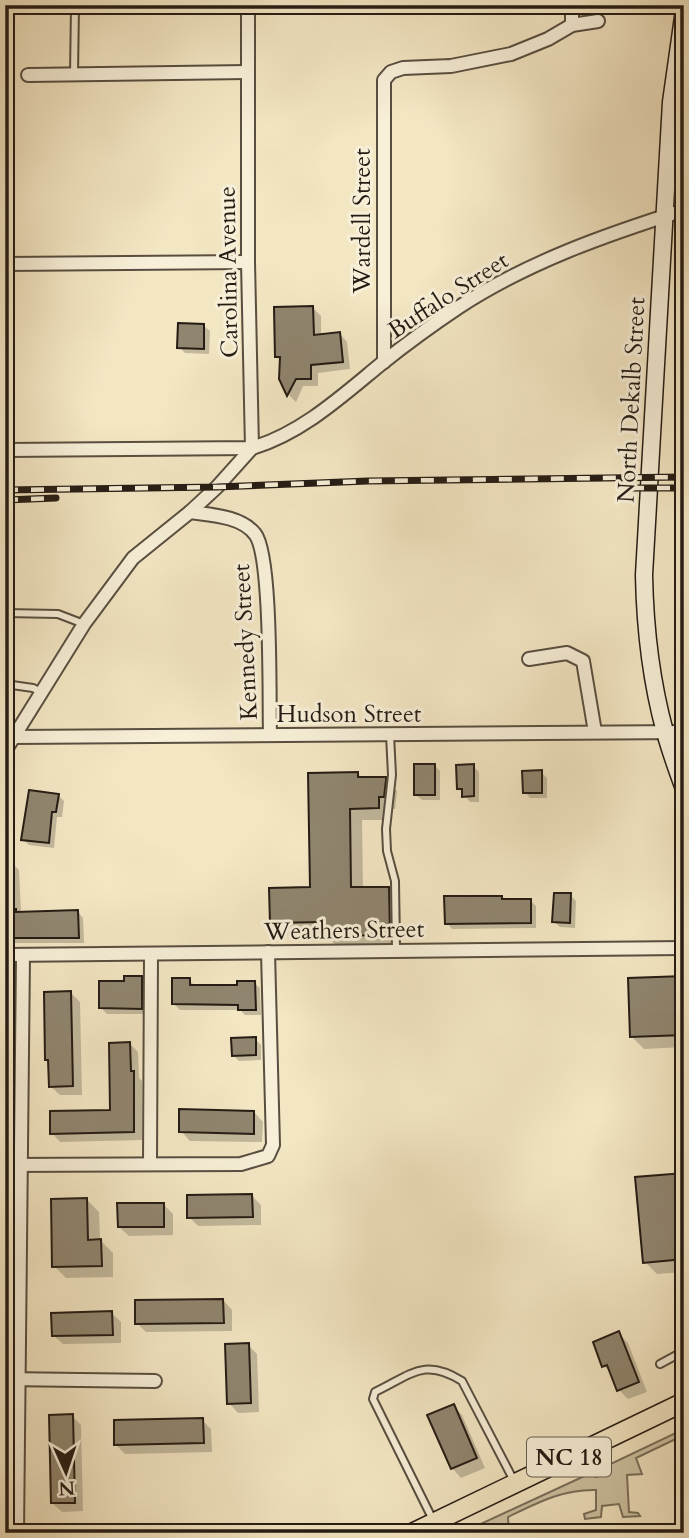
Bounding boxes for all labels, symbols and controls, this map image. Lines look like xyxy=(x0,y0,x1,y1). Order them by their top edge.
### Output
street label: Wardell Street xyxy=(346,148,379,295)
street label: Carolina Avenue xyxy=(211,186,246,358)
street label: Buffalo Street xyxy=(382,244,515,347)
street label: North Dekalb Street xyxy=(610,296,653,504)
street label: Kennedy Street xyxy=(225,563,266,721)
street label: Hudson Street xyxy=(277,698,422,731)
street label: Weathers Street xyxy=(263,913,425,948)
north arrow xyxy=(32,1436,102,1506)
road number: NC 18 xyxy=(527,1438,611,1476)
text: N xyxy=(57,1475,76,1501)

